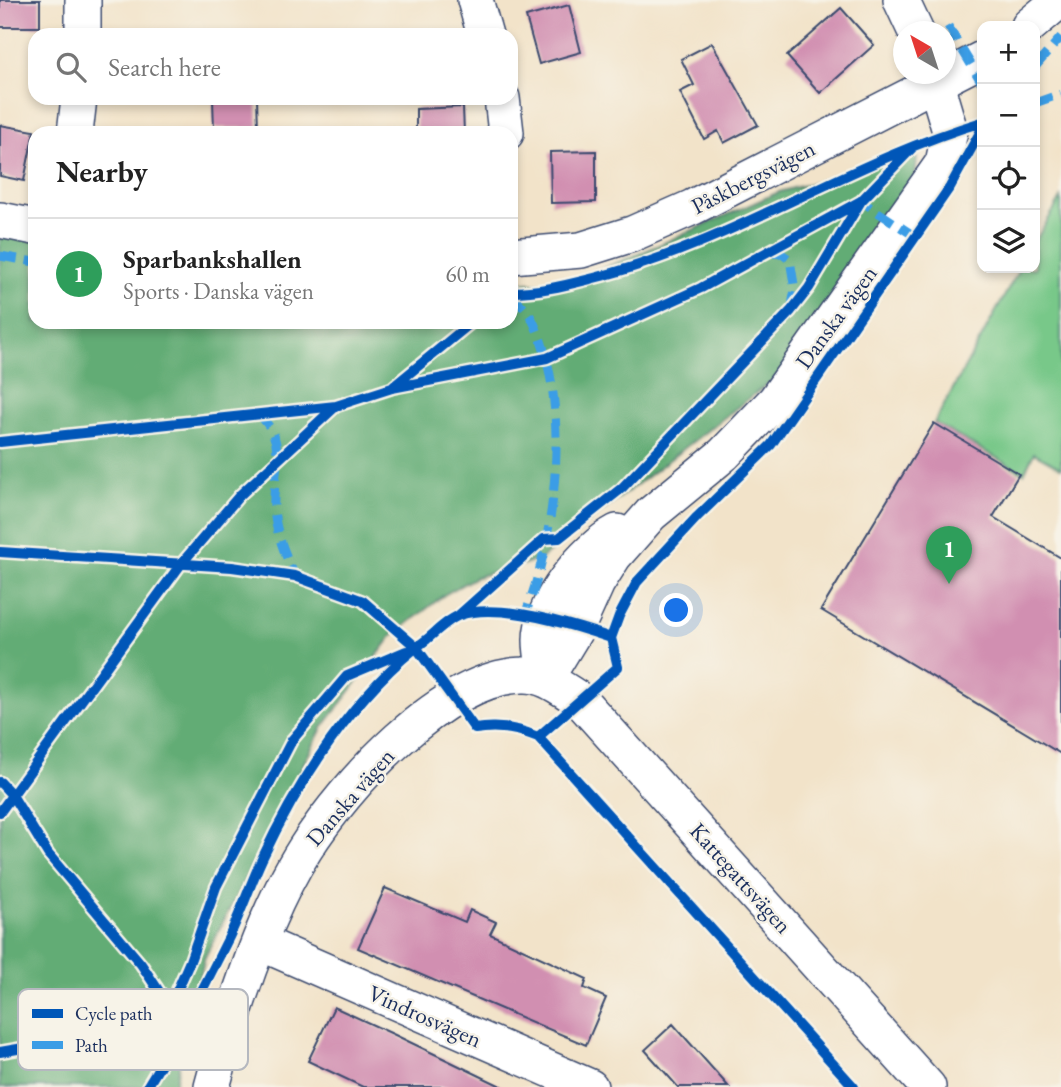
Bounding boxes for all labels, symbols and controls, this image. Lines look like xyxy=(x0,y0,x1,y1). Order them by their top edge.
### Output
north arrow xyxy=(893,21,956,84)
map controls xyxy=(977,21,1040,273)
button: + xyxy=(977,21,1040,84)
search box xyxy=(28,28,518,105)
icon: search xyxy=(52,48,90,86)
text: Search here xyxy=(108,50,221,84)
button: − xyxy=(977,84,1040,147)
street label: Påskbergsvägen xyxy=(686,133,820,221)
button: locate xyxy=(977,147,1040,210)
text: Nearby xyxy=(56,152,148,191)
button: layers xyxy=(977,210,1040,273)
text: Sparbankshallen xyxy=(123,242,302,276)
text: 1 xyxy=(73,259,85,289)
text: 60 m xyxy=(445,259,490,289)
street label: Danska vägen xyxy=(788,259,884,375)
text: Sports · Danska vägen xyxy=(123,276,314,306)
pin: 1 xyxy=(926,526,972,584)
your location xyxy=(659,593,693,627)
street label: Danska vägen xyxy=(299,742,401,852)
street label: Kattegattsvägen xyxy=(683,816,799,940)
street label: Vindrosvägen xyxy=(364,978,486,1054)
legend xyxy=(18,989,248,1070)
text: Cycle path xyxy=(75,1001,153,1026)
text: Path xyxy=(75,1033,108,1058)

